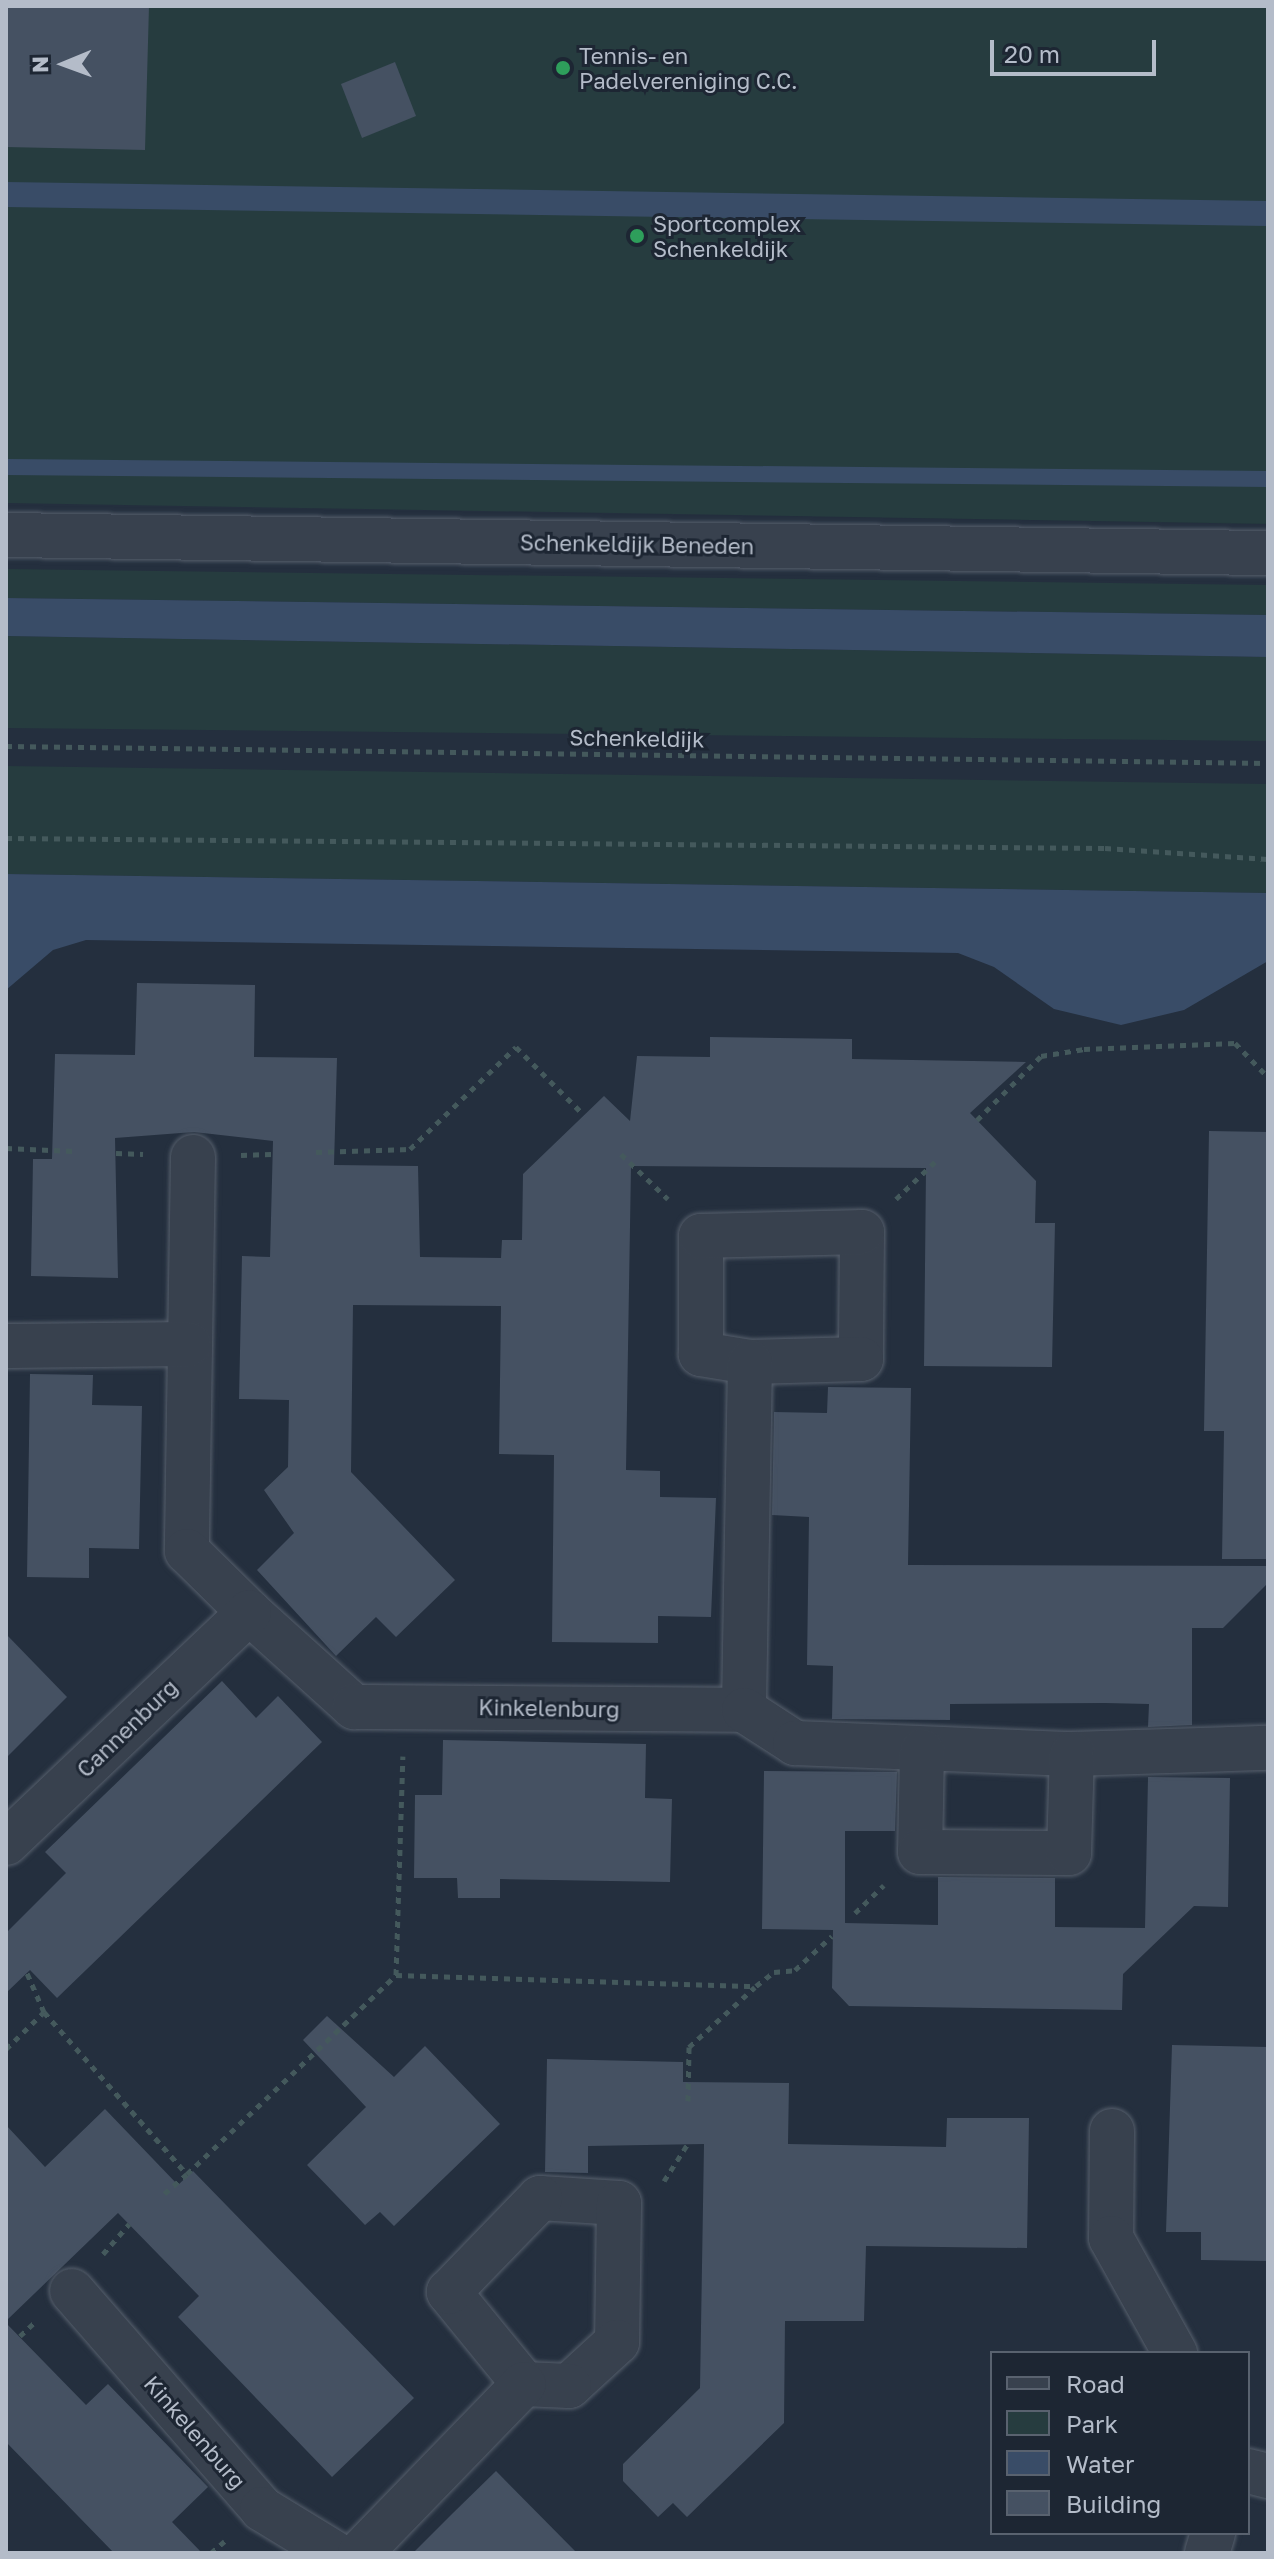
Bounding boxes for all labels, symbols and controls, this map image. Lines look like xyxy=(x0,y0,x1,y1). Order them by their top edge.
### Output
north arrow xyxy=(24,24,104,104)
scale bar xyxy=(994,24,1160,74)
text: 20 m xyxy=(1004,39,1060,68)
place label: Tennis- en Padelvereniging C.C. xyxy=(579,42,797,94)
text: N xyxy=(26,56,53,73)
marker: Tennis- en Padelvereniging C.C. xyxy=(554,59,572,77)
place label: Sportcomplex Schenkeldijk xyxy=(653,210,801,262)
marker: Sportcomplex Schenkeldijk xyxy=(628,227,646,245)
street label: Schenkeldijk Beneden xyxy=(520,529,754,559)
street label: Schenkeldijk xyxy=(569,724,705,752)
street label: Cannenburg xyxy=(71,1674,183,1782)
street label: Kinkelenburg xyxy=(478,1694,620,1722)
legend xyxy=(990,2351,1250,2535)
text: Road xyxy=(1066,2369,1125,2398)
street label: Kinkelenburg xyxy=(139,2370,251,2494)
text: Park xyxy=(1066,2409,1118,2438)
text: Water xyxy=(1066,2449,1134,2478)
text: Building xyxy=(1066,2489,1161,2518)

